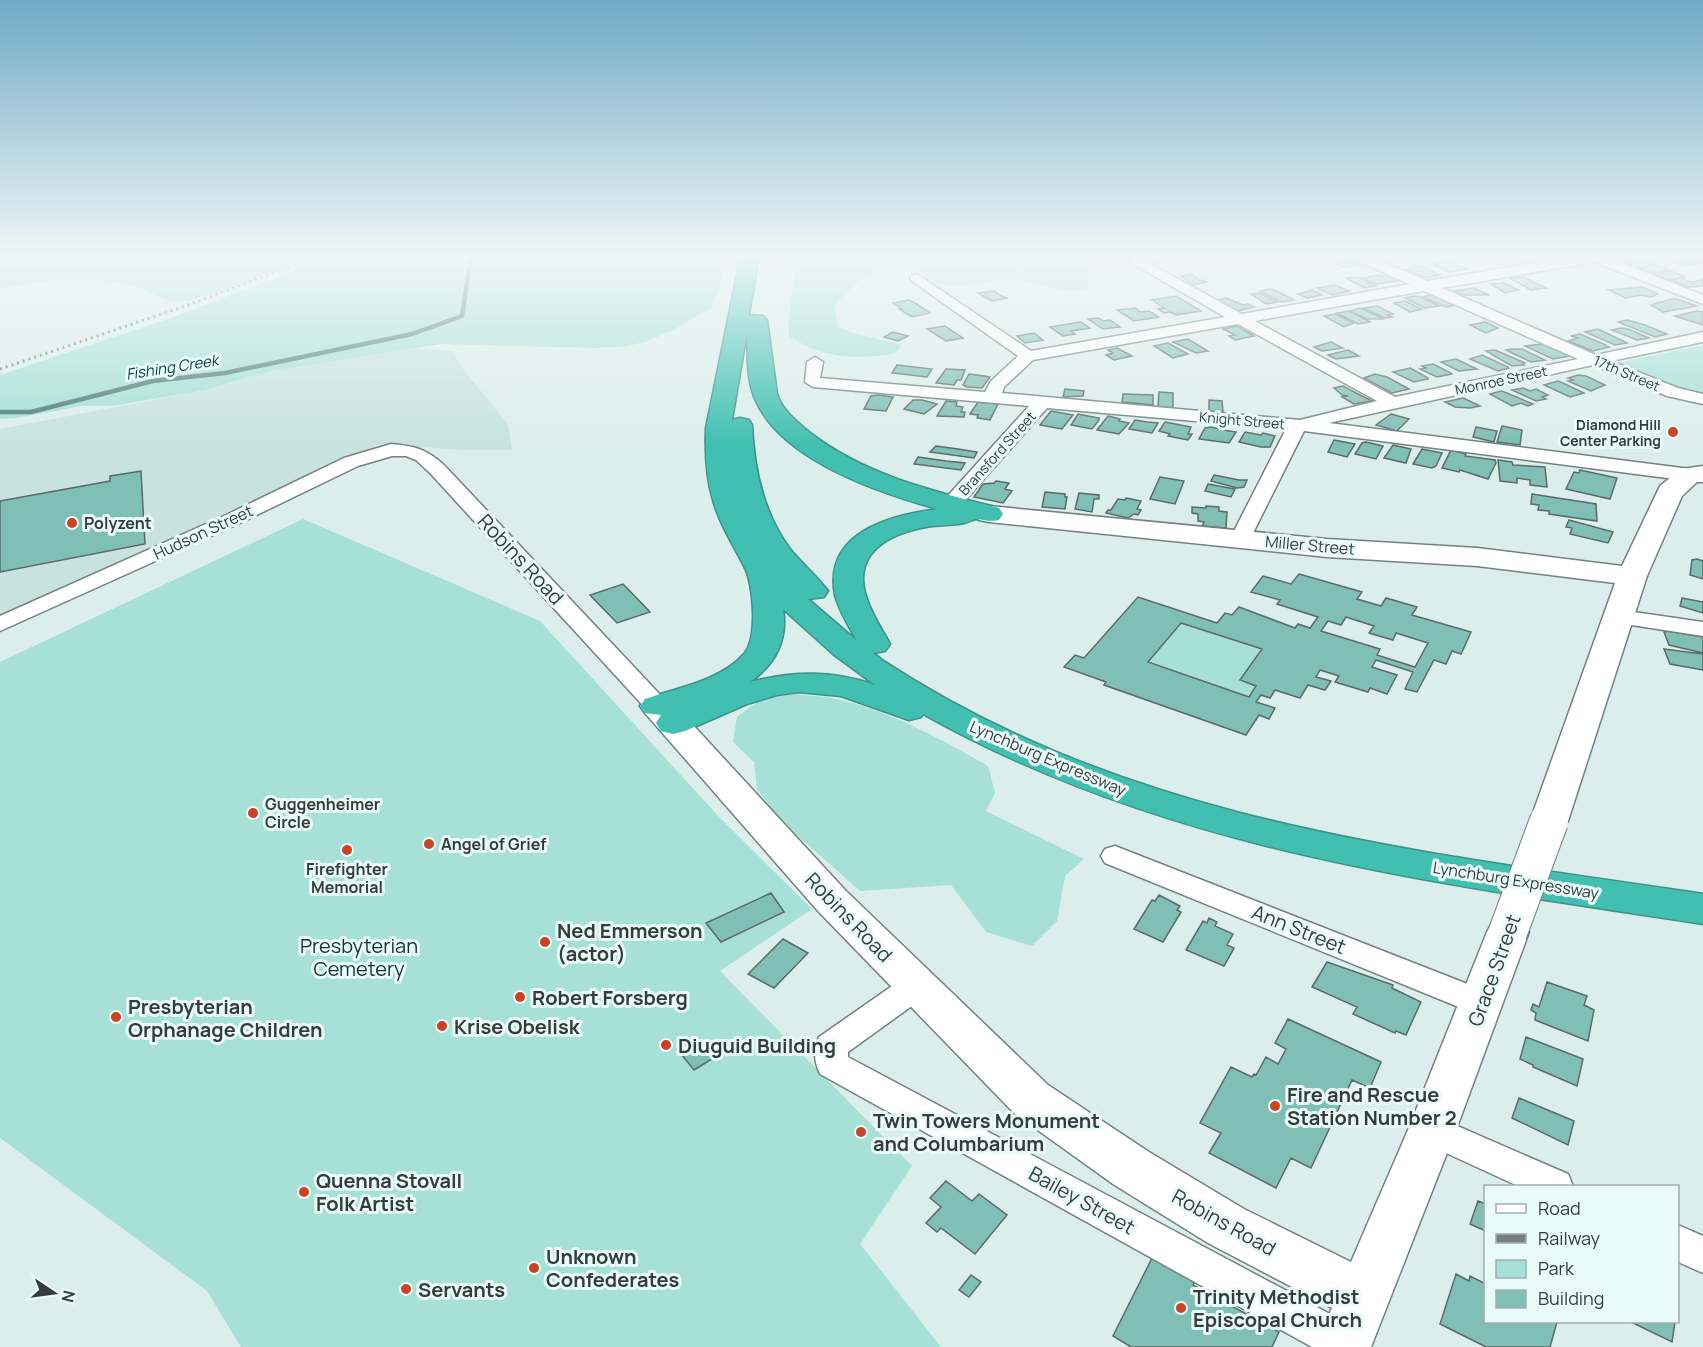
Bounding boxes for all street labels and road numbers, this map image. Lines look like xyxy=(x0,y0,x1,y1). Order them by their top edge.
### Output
street label: 17th Street xyxy=(1591,351,1663,396)
street label: Monroe Street xyxy=(1453,361,1549,399)
street label: Bransford Street xyxy=(954,407,1040,499)
street label: Knight Street xyxy=(1198,407,1286,433)
street label: Hudson Street xyxy=(150,499,256,565)
street label: Robins Road xyxy=(472,508,570,610)
street label: Miller Street xyxy=(1264,530,1356,560)
street label: Lynchburg Expressway xyxy=(966,715,1130,801)
street label: Lynchburg Expressway xyxy=(1431,856,1601,904)
street label: Robins Road xyxy=(799,866,899,968)
street label: Ann Street xyxy=(1248,898,1350,960)
street label: Grace Street xyxy=(1461,910,1527,1030)
street label: Bailey Street xyxy=(1024,1160,1140,1240)
street label: Robins Road xyxy=(1167,1182,1281,1262)

